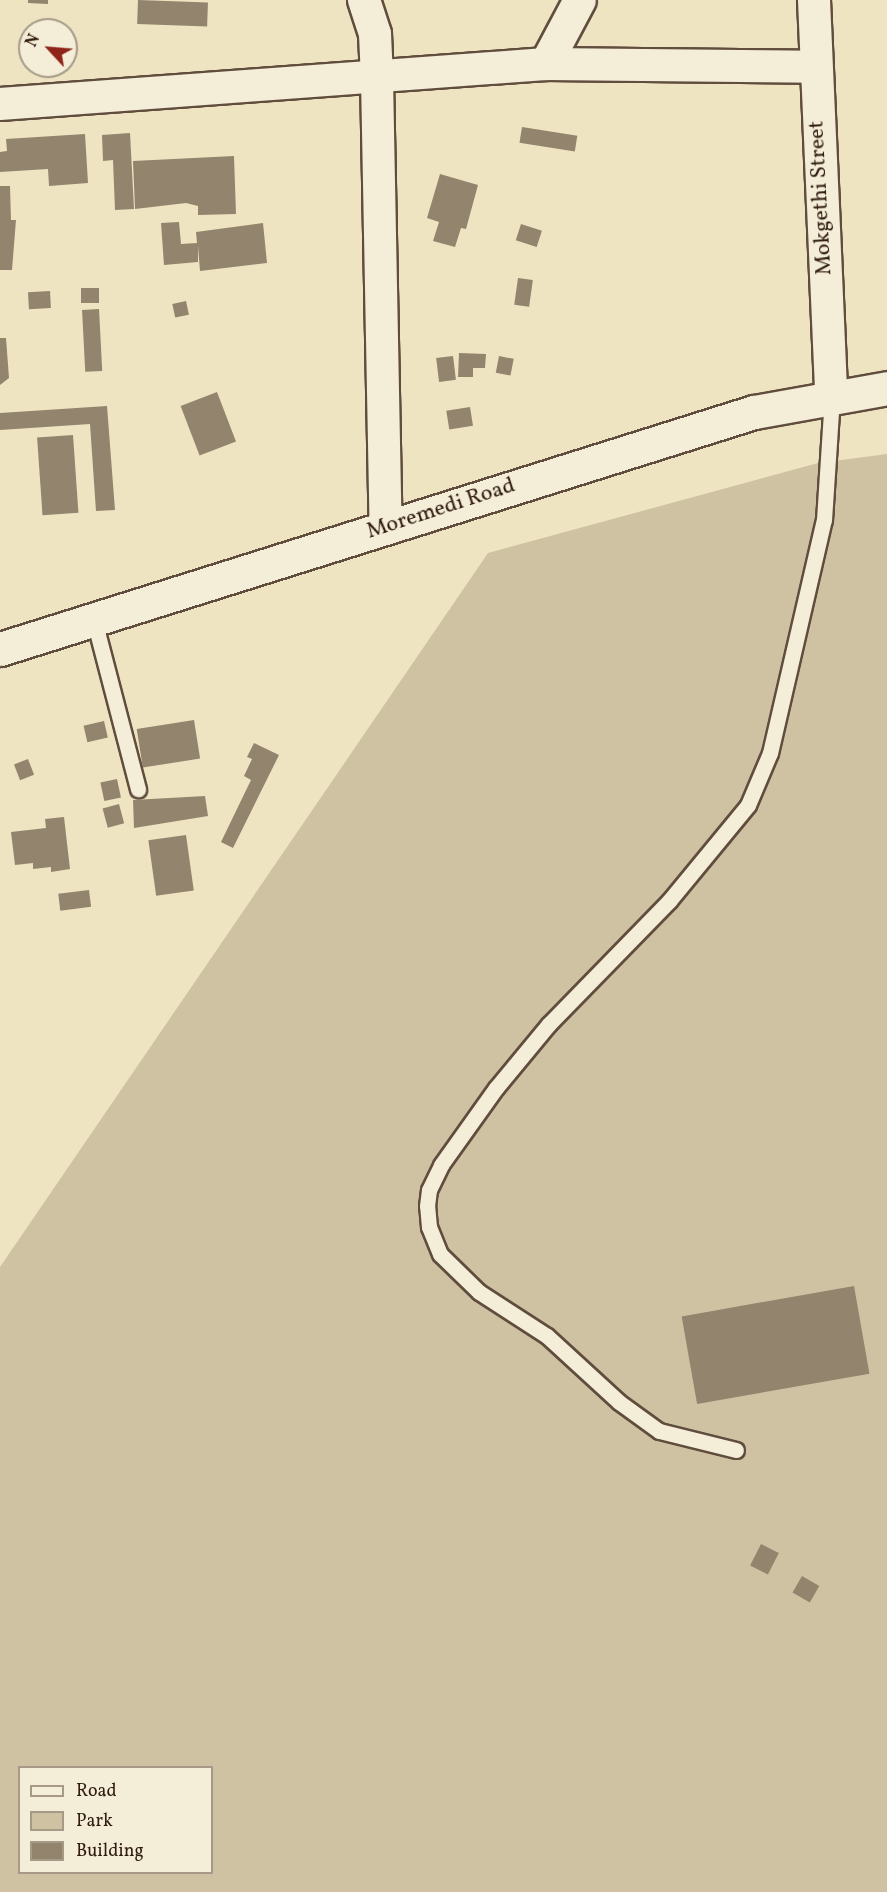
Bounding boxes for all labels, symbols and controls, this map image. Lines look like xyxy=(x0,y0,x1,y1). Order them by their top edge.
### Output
north arrow xyxy=(18,18,78,78)
text: N xyxy=(21,31,46,51)
street label: Mokgethi Street xyxy=(804,120,838,276)
street label: Moremedi Road xyxy=(364,473,518,545)
legend xyxy=(18,1766,213,1874)
text: Road xyxy=(76,1779,117,1804)
text: Park xyxy=(76,1809,113,1834)
text: Building xyxy=(76,1839,144,1864)

